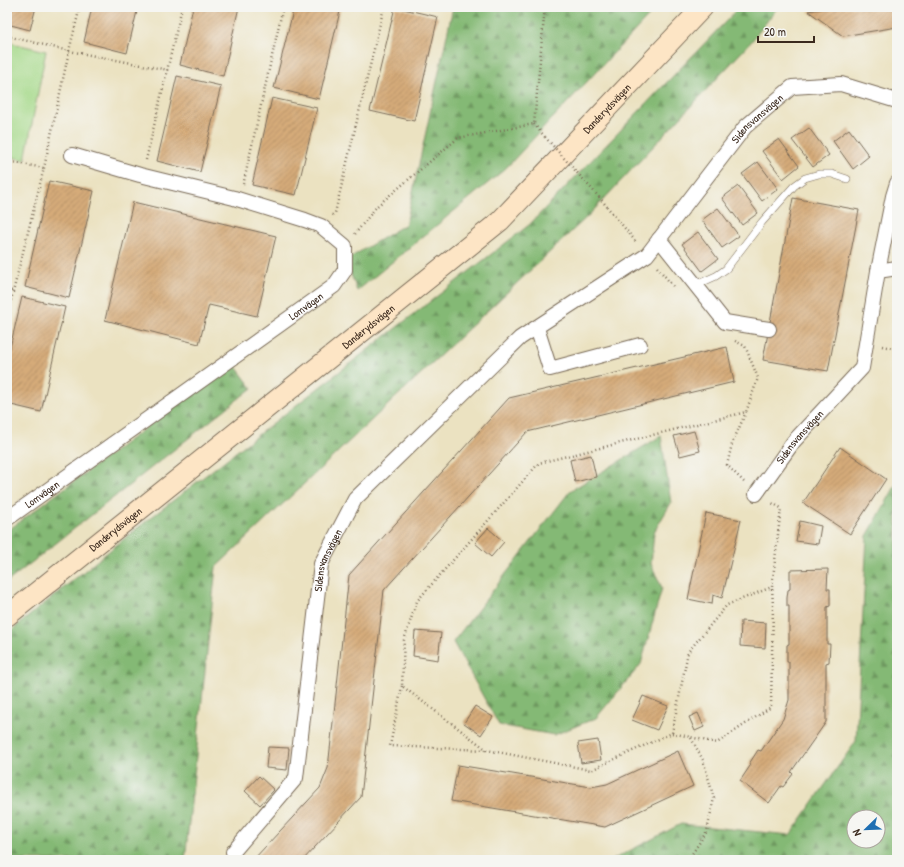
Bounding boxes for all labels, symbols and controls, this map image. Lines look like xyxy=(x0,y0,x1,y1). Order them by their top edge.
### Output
scale bar xyxy=(758,18,814,44)
text: 20 m xyxy=(764,23,786,40)
street label: Danderydsvägen xyxy=(580,80,634,136)
street label: Sidensvansvägen xyxy=(728,91,786,146)
street label: Lomvägen xyxy=(286,289,326,323)
street label: Danderydsvägen xyxy=(339,301,398,352)
street label: Sidensvansvägen xyxy=(773,407,826,467)
street label: Lomvägen xyxy=(22,477,62,511)
street label: Danderydsvägen xyxy=(86,504,145,554)
street label: Sidensvansvägen xyxy=(311,527,345,592)
north arrow xyxy=(846,809,886,849)
text: N xyxy=(849,827,864,838)

